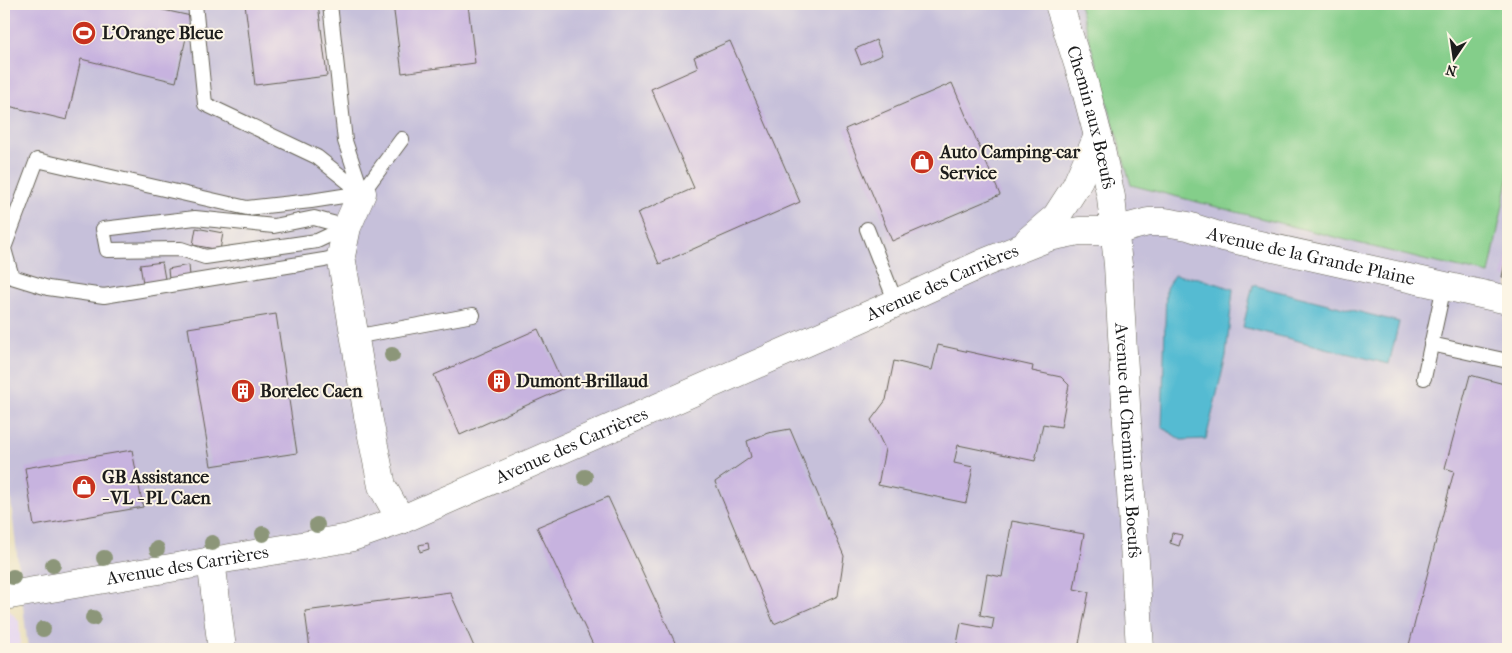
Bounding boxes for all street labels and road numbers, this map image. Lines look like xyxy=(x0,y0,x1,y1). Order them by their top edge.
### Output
street label: Chemin aux Bœufs xyxy=(1062,43,1120,191)
street label: Avenue de la Grande Plaine xyxy=(1204,222,1417,290)
street label: Avenue des Carrières xyxy=(862,240,1022,326)
street label: Avenue du Chemin aux Boeufs xyxy=(1111,321,1145,559)
street label: Avenue des Carrières xyxy=(491,403,651,488)
street label: Avenue des Carrières xyxy=(104,541,270,589)

